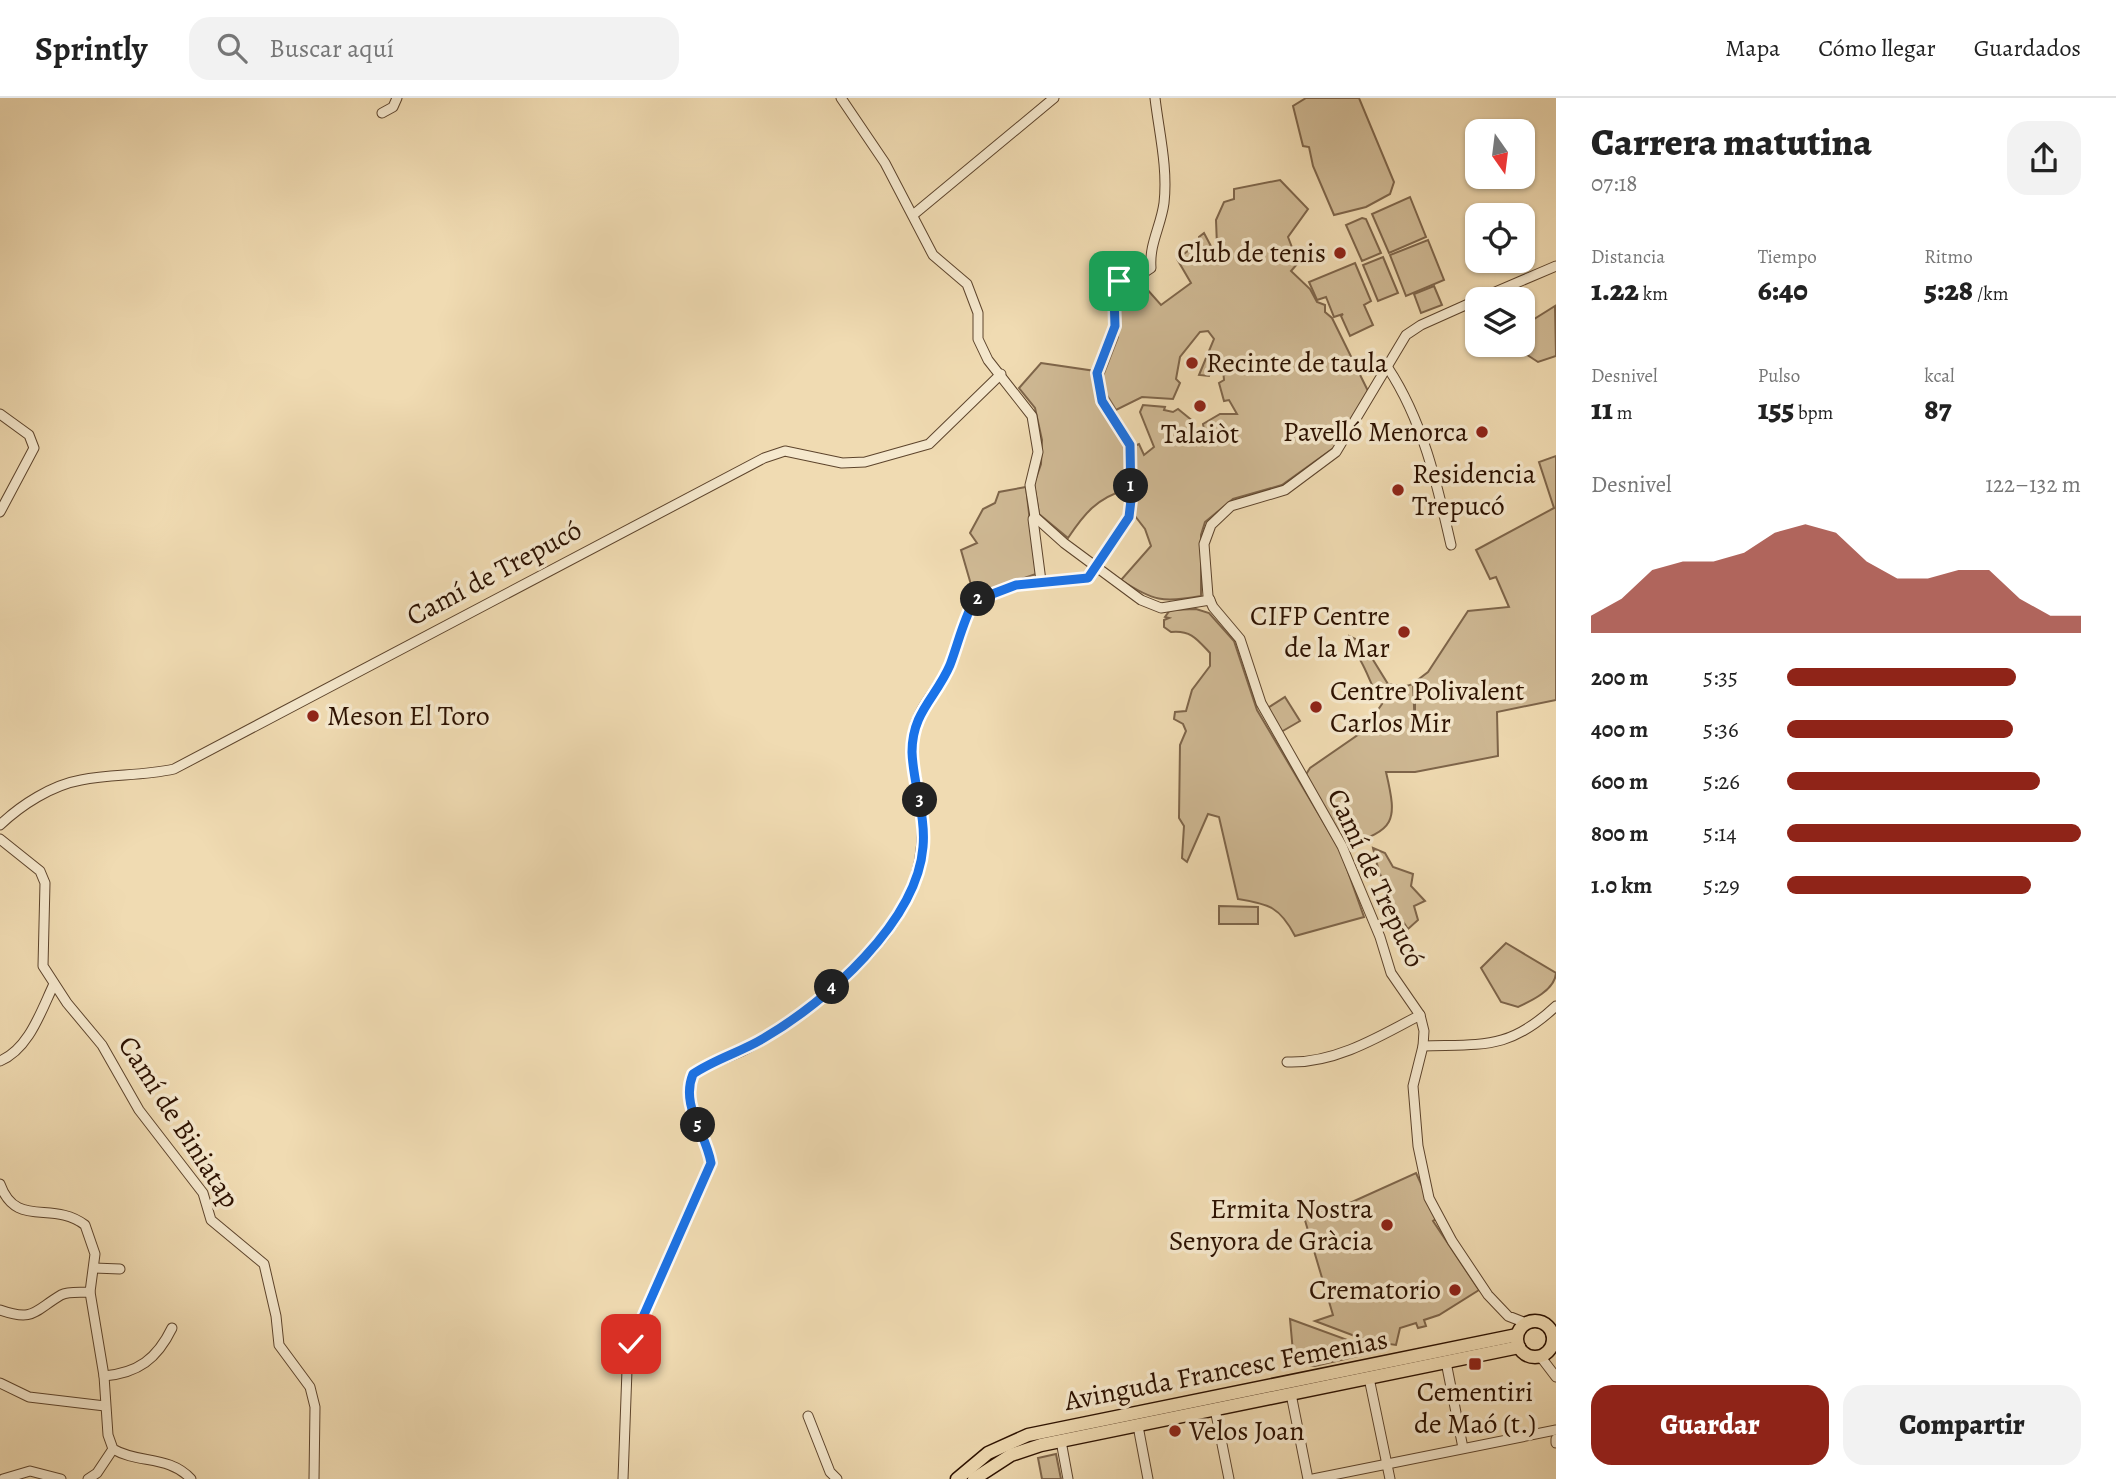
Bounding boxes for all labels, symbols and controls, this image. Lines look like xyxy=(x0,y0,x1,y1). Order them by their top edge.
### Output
search box xyxy=(189,17,679,80)
text: Sprintly xyxy=(35,26,147,71)
icon: search xyxy=(213,29,251,67)
text: Buscar aquí xyxy=(269,31,394,66)
text: Mapa xyxy=(1725,32,1780,64)
text: Cómo llegar xyxy=(1818,32,1936,64)
text: Guardados xyxy=(1974,32,2081,64)
text: Carrera matutina xyxy=(1591,116,1872,168)
north arrow xyxy=(1465,119,1535,189)
map controls xyxy=(1465,119,1535,357)
button: share xyxy=(2007,121,2081,195)
text: 07:18 xyxy=(1591,168,1637,199)
button: locate xyxy=(1465,203,1535,273)
place label: Club de tenis xyxy=(1177,234,1326,272)
text: Distancia xyxy=(1591,244,1665,270)
text: Tiempo xyxy=(1758,244,1817,270)
text: Ritmo xyxy=(1924,244,1973,270)
marker: Club de tenis xyxy=(1332,245,1348,261)
pin xyxy=(1089,251,1149,311)
icon: arrive xyxy=(1100,262,1138,300)
text: 1.22 xyxy=(1591,270,1639,310)
text: 6:40 xyxy=(1758,270,1808,310)
text: 5:28 xyxy=(1924,270,1973,310)
text: km xyxy=(1639,281,1668,307)
text: /km xyxy=(1973,281,2008,307)
button: layers xyxy=(1465,287,1535,357)
place label: Recinte de taula xyxy=(1206,344,1388,382)
marker: Recinte de taula xyxy=(1184,355,1200,371)
text: Desnivel xyxy=(1591,363,1658,389)
text: Pulso xyxy=(1758,363,1800,389)
text: kcal xyxy=(1924,363,1955,389)
text: 11 xyxy=(1591,389,1613,429)
text: 155 xyxy=(1758,389,1794,429)
text: 87 xyxy=(1924,389,1952,429)
marker: Talaiòt xyxy=(1192,398,1208,414)
text: m xyxy=(1613,400,1633,426)
text: bpm xyxy=(1794,400,1833,426)
place label: Pavelló Menorca xyxy=(1283,413,1468,451)
place label: Talaiòt xyxy=(1161,415,1239,453)
marker: Pavelló Menorca xyxy=(1474,424,1490,440)
place label: Residencia Trepucó xyxy=(1412,455,1536,525)
pin: 1 xyxy=(1114,468,1148,504)
text: Desnivel xyxy=(1591,469,1672,500)
text: 122–132 m xyxy=(1985,469,2081,500)
text: 1 xyxy=(1127,472,1134,498)
marker: Residencia Trepucó xyxy=(1390,482,1406,498)
street label: Camí de Trepucó xyxy=(400,511,588,635)
pin: 2 xyxy=(960,582,996,616)
text: 2 xyxy=(973,585,982,611)
place label: CIFP Centre de la Mar xyxy=(1250,597,1390,667)
marker: CIFP Centre de la Mar xyxy=(1396,624,1412,640)
text: 200 m xyxy=(1591,662,1649,693)
text: 5:35 xyxy=(1703,662,1738,693)
place label: Centre Polivalent Carlos Mir xyxy=(1330,672,1525,742)
place label: Meson El Toro xyxy=(327,697,490,735)
marker: Centre Polivalent Carlos Mir xyxy=(1308,699,1324,715)
marker: Meson El Toro xyxy=(305,708,321,724)
text: 400 m xyxy=(1591,714,1648,745)
text: 5:36 xyxy=(1703,714,1739,745)
text: 600 m xyxy=(1591,766,1648,797)
text: 5:26 xyxy=(1703,766,1740,797)
pin: 3 xyxy=(902,782,937,818)
street label: Camí de Trepucó xyxy=(1318,782,1434,974)
text: 3 xyxy=(915,786,924,812)
text: 800 m xyxy=(1591,818,1648,849)
text: 5:14 xyxy=(1703,818,1737,849)
text: 1.0 km xyxy=(1591,870,1652,901)
text: 5:29 xyxy=(1703,870,1740,901)
pin: 4 xyxy=(814,970,850,1004)
text: 4 xyxy=(827,973,836,999)
street label: Camí de Biniatap xyxy=(109,1029,249,1215)
pin: 5 xyxy=(680,1108,716,1142)
text: 5 xyxy=(693,1111,702,1137)
place label: Ermita Nostra Senyora de Gràcia xyxy=(1169,1190,1373,1260)
marker: Ermita Nostra Senyora de Gràcia xyxy=(1379,1217,1395,1233)
place label: Crematorio xyxy=(1309,1271,1441,1309)
marker: Crematorio xyxy=(1447,1282,1463,1298)
pin xyxy=(601,1314,661,1374)
street label: Avinguda Francesc Femenias xyxy=(1060,1320,1391,1420)
icon: check xyxy=(612,1325,650,1363)
marker: Cementiri de Maó (t.) xyxy=(1467,1356,1483,1372)
place label: Cementiri de Maó (t.) xyxy=(1414,1373,1536,1443)
button: Guardar xyxy=(1591,1385,1829,1465)
button: Compartir xyxy=(1843,1385,2081,1465)
place label: Velos Joan xyxy=(1188,1412,1304,1450)
marker: Velos Joan xyxy=(1167,1423,1183,1439)

